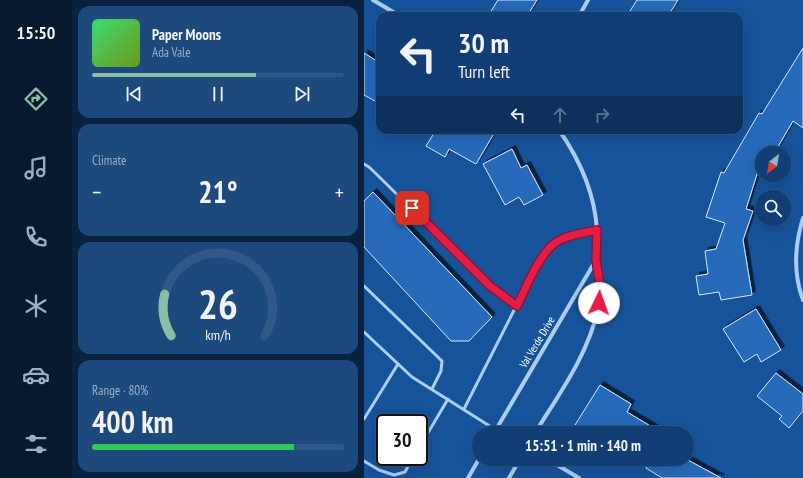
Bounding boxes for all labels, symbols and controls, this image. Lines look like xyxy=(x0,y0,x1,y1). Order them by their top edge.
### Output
text: 15:50 xyxy=(17,21,55,44)
text: 30 m xyxy=(458,24,509,61)
text: Paper Moons xyxy=(152,25,221,44)
icon: left xyxy=(392,28,444,80)
text: Ada Vale xyxy=(152,44,191,61)
text: Turn left xyxy=(458,60,510,83)
icon: previous xyxy=(123,83,145,105)
icon: pause xyxy=(207,83,229,105)
icon: next xyxy=(291,83,313,105)
icon: directions xyxy=(22,85,50,113)
icon: left xyxy=(507,104,529,126)
icon: ahead xyxy=(549,104,571,126)
icon: right xyxy=(591,104,613,126)
north arrow xyxy=(755,146,791,182)
map controls xyxy=(755,146,791,226)
text: Climate xyxy=(92,152,126,169)
icon: music xyxy=(22,154,50,182)
text: 21° xyxy=(198,172,238,211)
text: − xyxy=(92,178,101,206)
text: + xyxy=(335,178,344,206)
button: search xyxy=(755,190,791,226)
pin xyxy=(395,191,429,225)
icon: arrive xyxy=(401,197,423,219)
icon: phone xyxy=(22,223,50,251)
text: 26 xyxy=(198,277,238,330)
position arrow xyxy=(578,282,620,324)
icon: climate xyxy=(22,292,50,320)
street label: Val Verde Drive xyxy=(516,313,558,371)
text: km/h xyxy=(205,325,231,344)
icon: car xyxy=(22,361,50,389)
text: Range · 80% xyxy=(92,382,148,399)
text: 400 km xyxy=(92,402,173,441)
speed limit sign: 30 xyxy=(376,414,428,466)
icon: filters xyxy=(22,430,50,458)
text: 15:51 · 1 min · 140 m xyxy=(525,436,641,455)

